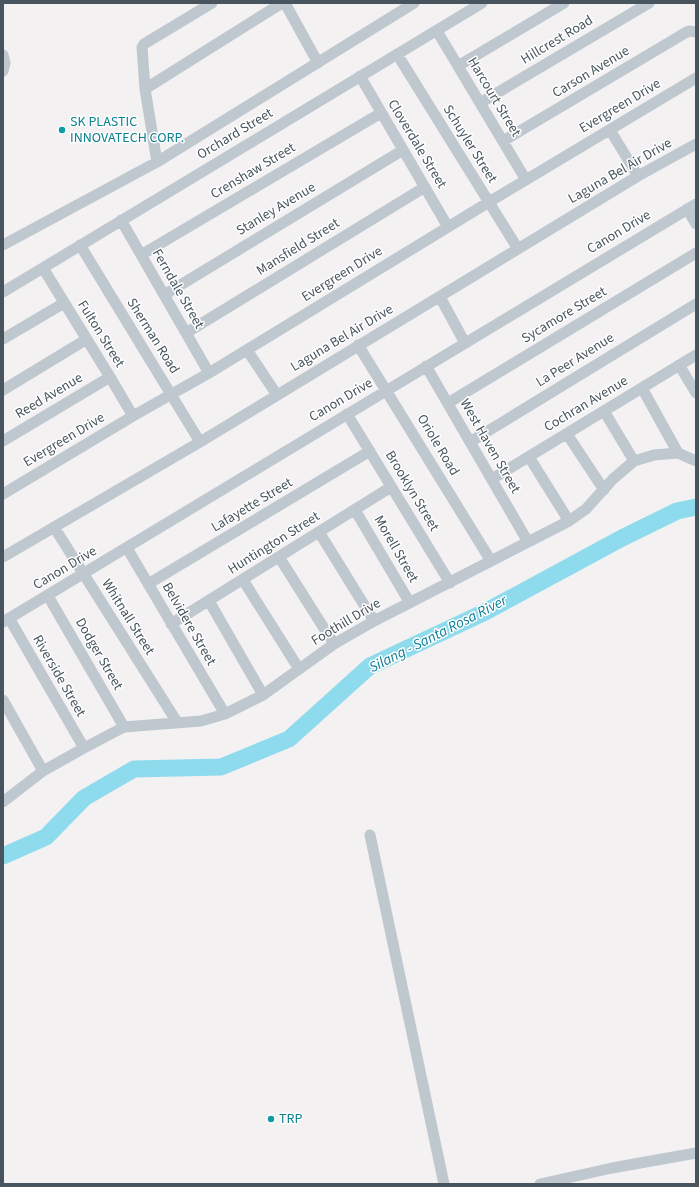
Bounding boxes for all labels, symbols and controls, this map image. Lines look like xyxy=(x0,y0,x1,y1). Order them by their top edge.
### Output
street label: Hillcrest Road xyxy=(517,11,597,69)
street label: Carson Avenue xyxy=(549,41,633,103)
street label: Harcourt Street xyxy=(462,53,526,141)
street label: Evergreen Drive xyxy=(575,74,665,138)
street label: Cloverdale Street xyxy=(383,96,452,192)
street label: Schuyler Street xyxy=(438,101,502,187)
street label: Orchard Street xyxy=(193,103,277,165)
place label: SK PLASTIC INNOVATECH CORP. xyxy=(70,112,184,148)
marker: SK PLASTIC INNOVATECH CORP. xyxy=(57,125,67,135)
street label: Laguna Bel Air Drive xyxy=(564,133,676,209)
street label: Crenshaw Street xyxy=(207,138,299,204)
street label: Stanley Avenue xyxy=(233,177,319,241)
street label: Canon Drive xyxy=(583,205,655,259)
street label: Mansfield Street xyxy=(253,213,344,281)
street label: Evergreen Drive xyxy=(298,241,386,307)
street label: Ferndale Street xyxy=(147,245,209,333)
street label: Sycamore Street xyxy=(518,282,611,348)
street label: Sherman Road xyxy=(122,294,184,378)
street label: Fulton Street xyxy=(73,297,130,372)
street label: Laguna Bel Air Drive xyxy=(287,299,397,377)
street label: La Peer Avenue xyxy=(532,328,618,392)
street label: Reed Avenue xyxy=(12,368,87,424)
street label: Cochran Avenue xyxy=(540,371,632,437)
street label: Canon Drive xyxy=(305,373,377,427)
street label: West Haven Street xyxy=(455,395,525,497)
street label: Evergreen Drive xyxy=(19,408,109,472)
street label: Oriole Road xyxy=(412,410,464,480)
street label: Brooklyn Street xyxy=(380,447,444,535)
street label: Lafayette Street xyxy=(207,473,297,537)
street label: Huntington Street xyxy=(224,507,324,579)
street label: Morell Street xyxy=(369,512,423,586)
street label: Canon Drive xyxy=(29,541,101,595)
street label: Whitnall Street xyxy=(97,575,160,659)
street label: Belvidere Street xyxy=(157,579,221,669)
water label: Silang - Santa Rosa River xyxy=(365,590,511,678)
street label: Foothill Drive xyxy=(308,593,385,651)
street label: Dodger Street xyxy=(70,614,128,694)
street label: Riverside Street xyxy=(27,631,91,721)
place label: TRP xyxy=(279,1109,302,1129)
marker: TRP xyxy=(266,1114,276,1124)

